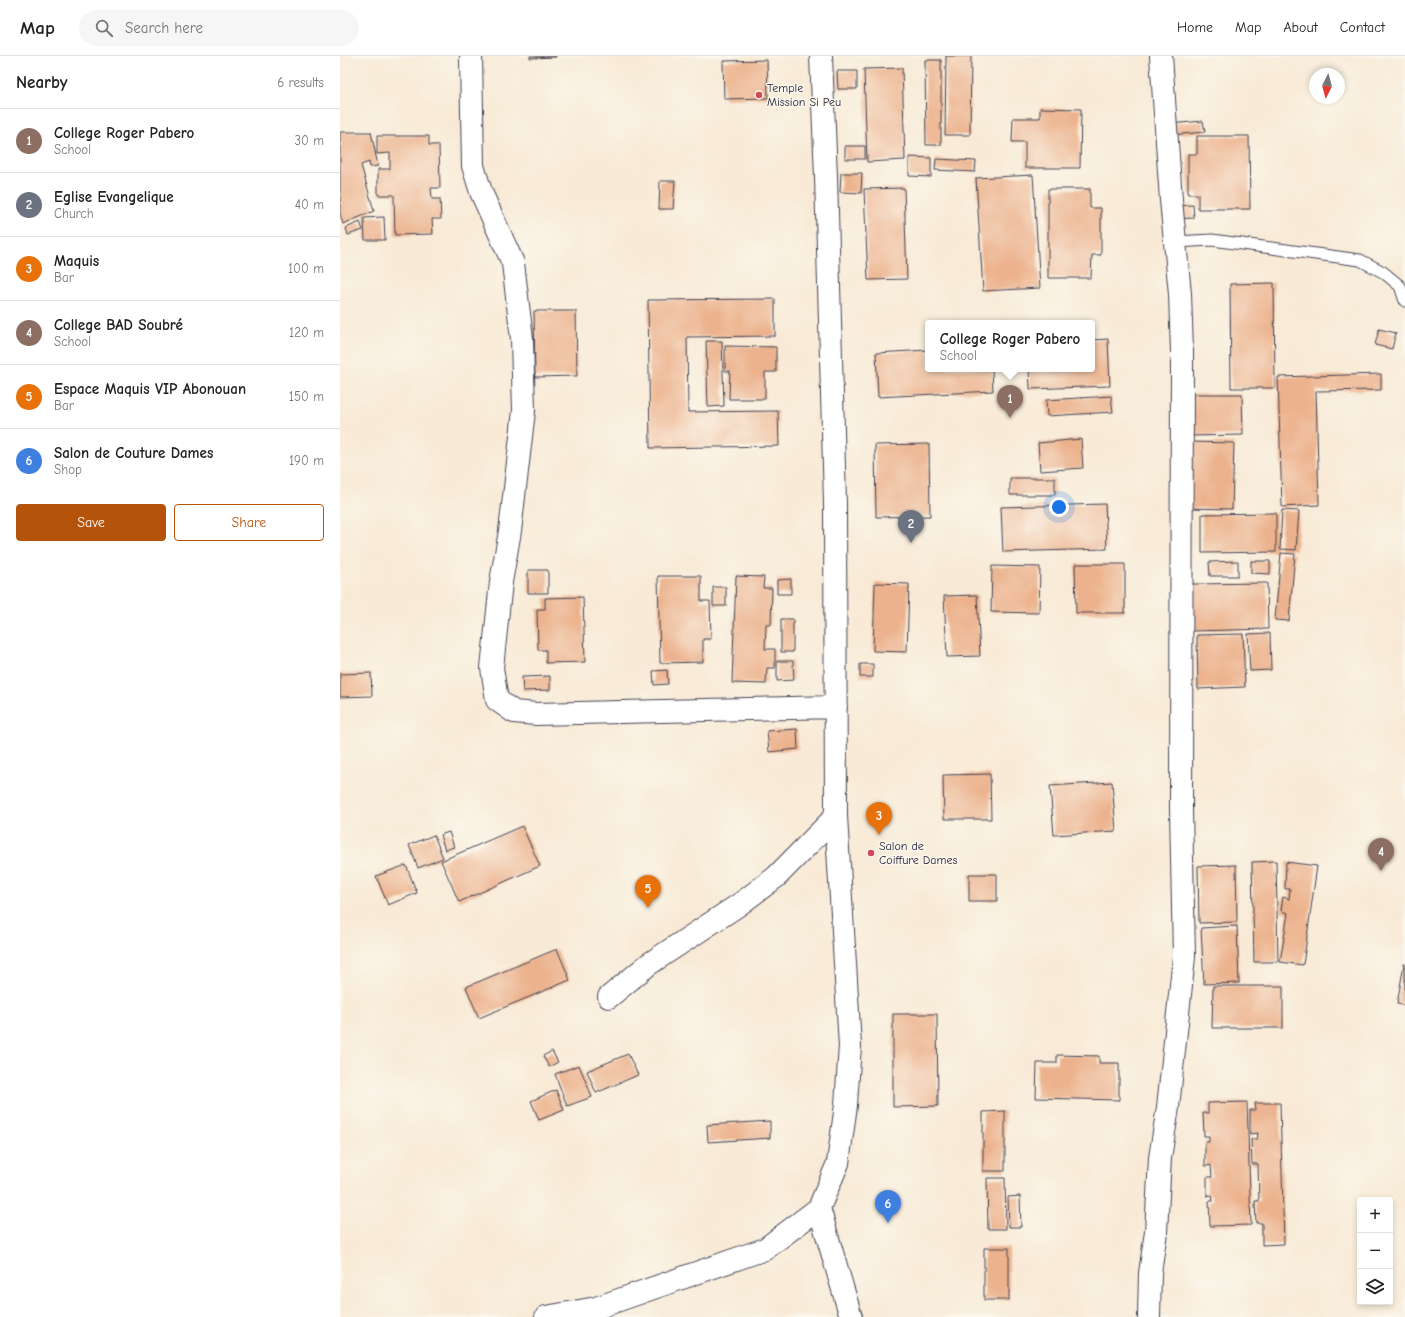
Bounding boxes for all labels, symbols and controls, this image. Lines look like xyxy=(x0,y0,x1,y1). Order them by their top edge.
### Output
search box xyxy=(79,10,359,46)
text: Map xyxy=(20,17,55,39)
icon: search xyxy=(93,17,115,39)
text: Search here xyxy=(125,19,203,37)
text: Home xyxy=(1177,19,1213,36)
text: Map xyxy=(1235,19,1261,36)
text: About xyxy=(1283,19,1318,36)
text: Contact xyxy=(1340,19,1385,36)
north arrow xyxy=(1309,68,1345,104)
text: Nearby xyxy=(16,73,67,92)
text: 6 results xyxy=(277,75,324,90)
place label: Temple Mission Si Peu xyxy=(767,81,841,109)
marker: Temple Mission Si Peu xyxy=(754,90,764,100)
text: College Roger Pabero xyxy=(54,124,194,142)
text: 1 xyxy=(26,133,32,148)
text: 30 m xyxy=(294,133,324,148)
text: School xyxy=(54,142,91,157)
text: Eglise Evangelique xyxy=(54,188,174,206)
text: 2 xyxy=(26,197,32,212)
text: 40 m xyxy=(295,197,324,212)
text: Church xyxy=(54,206,94,221)
text: Maquis xyxy=(54,252,99,270)
text: 3 xyxy=(26,261,32,276)
text: 100 m xyxy=(288,261,324,276)
text: Bar xyxy=(54,270,74,285)
text: College BAD Soubré xyxy=(54,316,183,334)
popup xyxy=(925,320,1095,372)
text: 4 xyxy=(26,325,32,340)
text: 120 m xyxy=(289,325,324,340)
text: College Roger Pabero xyxy=(940,330,1080,348)
text: School xyxy=(54,334,91,349)
text: School xyxy=(940,348,977,363)
text: Espace Maquis VIP Abonouan xyxy=(54,380,246,398)
pin: 1 xyxy=(997,385,1023,418)
text: 5 xyxy=(26,389,32,404)
text: 150 m xyxy=(289,389,324,404)
text: Bar xyxy=(54,398,74,413)
text: Salon de Couture Dames xyxy=(54,444,213,462)
text: 6 xyxy=(26,453,32,468)
text: 190 m xyxy=(289,453,324,468)
text: Shop xyxy=(54,462,82,477)
your location xyxy=(1049,497,1069,517)
button: Save xyxy=(16,504,166,541)
button: Share xyxy=(174,504,324,541)
pin: 2 xyxy=(898,510,924,543)
pin: 3 xyxy=(866,802,892,835)
pin: 4 xyxy=(1368,838,1394,871)
place label: Salon de Coiffure Dames xyxy=(879,839,958,867)
marker: Salon de Coiffure Dames xyxy=(866,848,876,858)
pin: 5 xyxy=(635,875,661,908)
pin: 6 xyxy=(875,1190,901,1223)
map controls xyxy=(1357,1197,1393,1305)
button: + xyxy=(1357,1197,1393,1233)
button: − xyxy=(1357,1233,1393,1269)
button: layers xyxy=(1357,1269,1393,1305)

